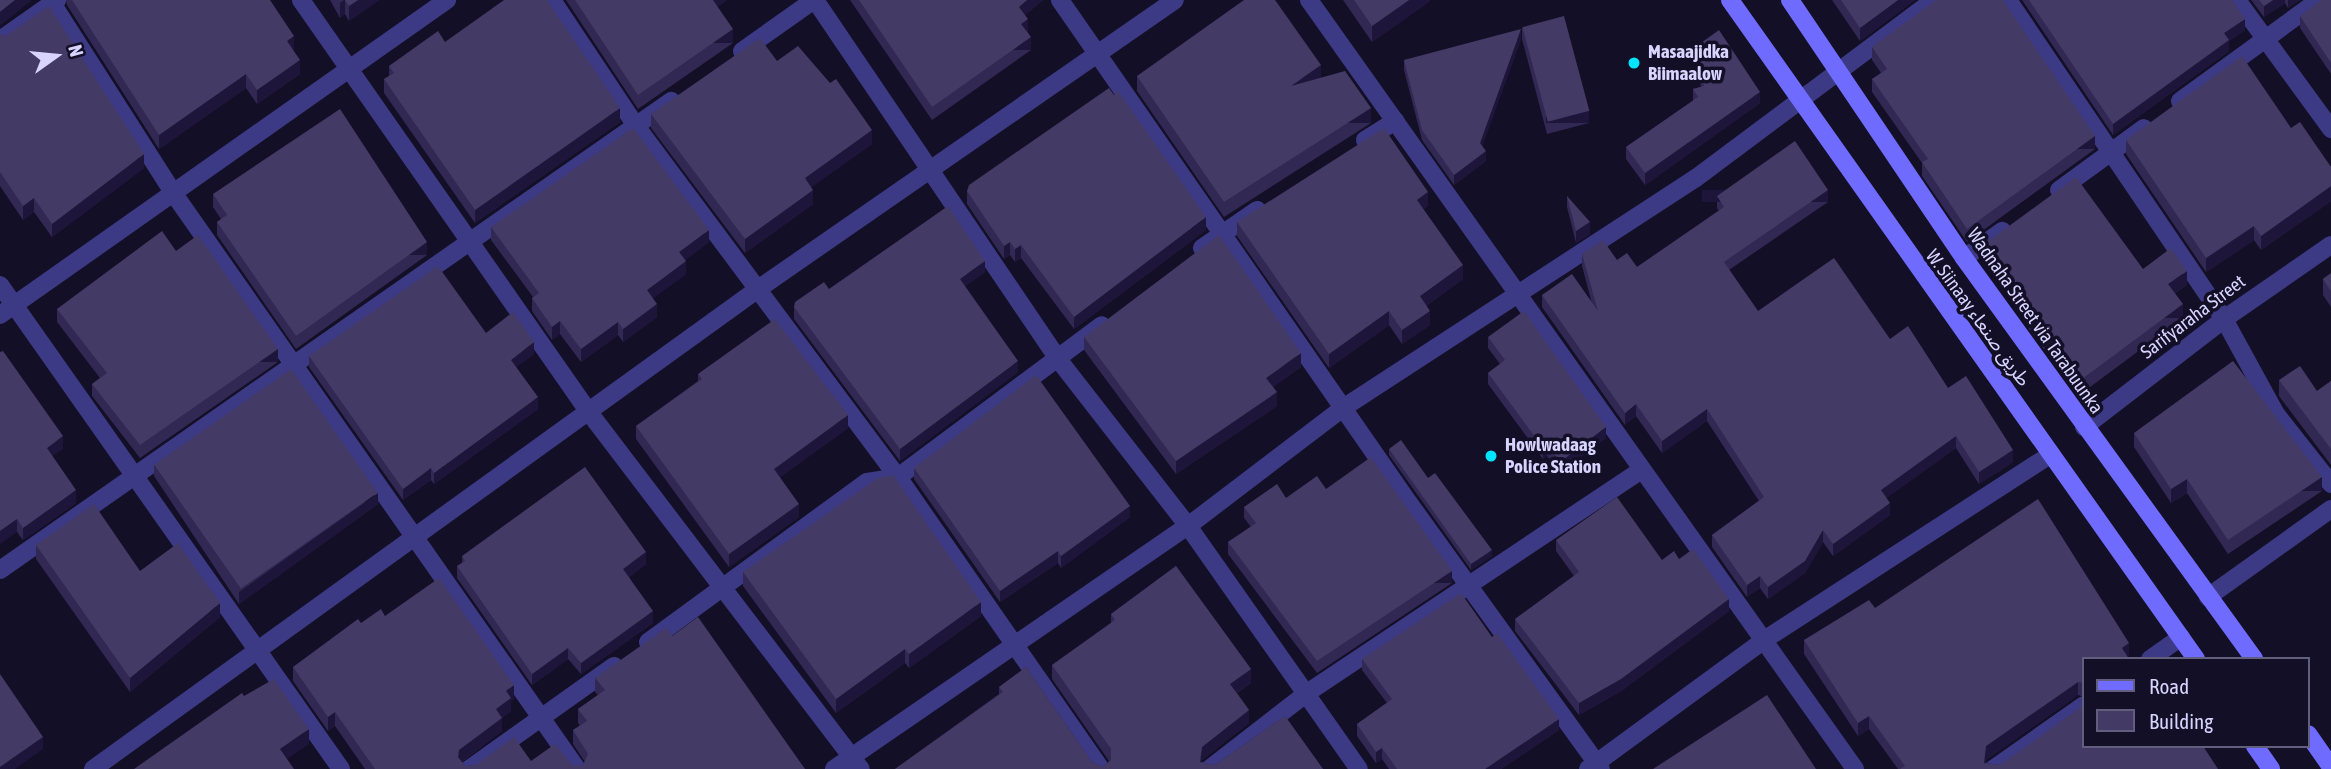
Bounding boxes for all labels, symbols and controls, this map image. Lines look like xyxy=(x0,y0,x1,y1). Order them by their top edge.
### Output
north arrow xyxy=(21,21,91,91)
place label: Masaajidka Biimaalow xyxy=(1648,41,1729,85)
text: N xyxy=(64,42,88,59)
marker: Masaajidka Biimaalow xyxy=(1626,55,1642,71)
street label: Wadnaha Street via Tarabuunka xyxy=(1962,224,2108,418)
street label: W. Siinaay طريق صنعاء xyxy=(1921,245,2035,391)
street label: Sarifyaraha Street xyxy=(2136,270,2250,364)
place label: Howlwadaag Police Station xyxy=(1505,434,1601,478)
marker: Howlwadaag Police Station xyxy=(1483,448,1499,464)
legend xyxy=(2082,657,2310,748)
text: Road xyxy=(2149,674,2189,698)
text: Building xyxy=(2149,709,2213,733)

